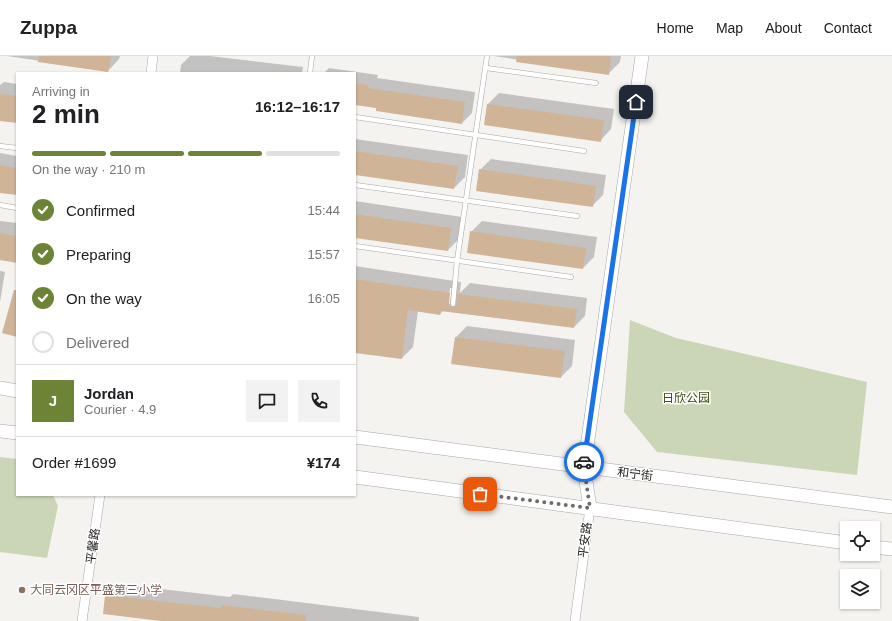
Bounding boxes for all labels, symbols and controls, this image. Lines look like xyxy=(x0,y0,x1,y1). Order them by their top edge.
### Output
text: Zuppa xyxy=(20,17,77,38)
text: Home xyxy=(657,20,694,36)
text: Map xyxy=(716,20,743,36)
text: About xyxy=(765,20,802,36)
text: Contact xyxy=(824,20,872,36)
text: Arriving in xyxy=(32,84,90,99)
pin xyxy=(619,85,653,119)
icon: home xyxy=(625,91,647,113)
text: 16:12–16:17 xyxy=(255,98,340,115)
text: 2 min xyxy=(32,99,100,129)
text: On the way · 210 m xyxy=(32,162,145,177)
icon: check xyxy=(32,199,54,221)
text: Confirmed xyxy=(66,202,135,219)
text: 15:44 xyxy=(307,203,340,218)
icon: check xyxy=(32,243,54,265)
text: Preparing xyxy=(66,246,131,263)
text: 15:57 xyxy=(307,247,340,262)
icon: check xyxy=(32,287,54,309)
text: On the way xyxy=(66,290,142,307)
text: 16:05 xyxy=(307,291,340,306)
text: Delivered xyxy=(66,334,129,351)
button: chat xyxy=(246,380,288,422)
button: phone xyxy=(298,380,340,422)
text: Jordan xyxy=(84,385,134,402)
park label: 日欣公园 xyxy=(662,391,710,405)
text: J xyxy=(49,392,57,409)
text: Courier · 4.9 xyxy=(84,402,156,417)
courier xyxy=(564,442,604,482)
icon: car xyxy=(573,451,595,473)
text: Order #1699 xyxy=(32,454,116,471)
text: ¥174 xyxy=(307,454,340,471)
street label: 和宁街 xyxy=(616,465,654,483)
pin xyxy=(463,477,497,511)
icon: bag xyxy=(469,483,491,505)
street label: 平安路 xyxy=(576,521,594,559)
map controls xyxy=(840,521,880,609)
button: locate xyxy=(840,521,880,561)
street label: 平馨路 xyxy=(84,527,102,565)
button: layers xyxy=(840,569,880,609)
place label: 大同云冈区平盛第三小学 xyxy=(30,583,162,597)
marker: 大同云冈区平盛第三小学 xyxy=(17,585,27,595)

